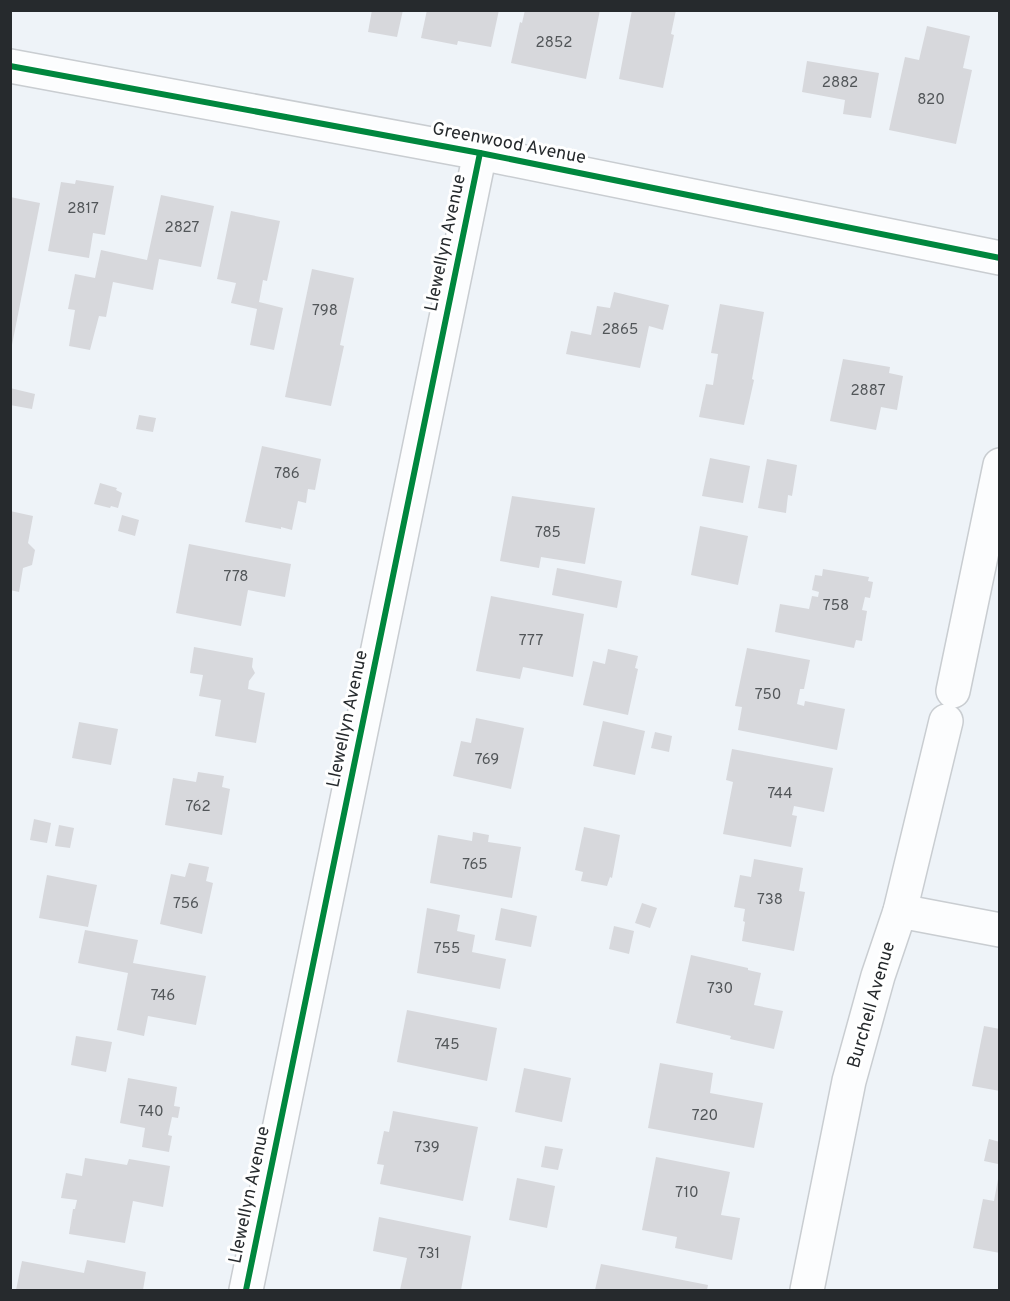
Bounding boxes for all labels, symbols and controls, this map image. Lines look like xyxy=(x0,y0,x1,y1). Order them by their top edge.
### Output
house number: 2852 xyxy=(536,34,572,53)
house number: 2882 xyxy=(822,74,858,93)
house number: 820 xyxy=(917,91,945,110)
street label: Greenwood Avenue xyxy=(430,118,588,170)
street label: Llewellyn Avenue xyxy=(420,172,472,314)
house number: 2817 xyxy=(67,200,99,219)
house number: 2827 xyxy=(165,219,200,238)
house number: 798 xyxy=(312,302,338,321)
house number: 2865 xyxy=(602,321,638,340)
house number: 2887 xyxy=(850,382,886,401)
house number: 786 xyxy=(274,465,300,484)
house number: 785 xyxy=(535,524,561,543)
house number: 778 xyxy=(224,568,248,587)
house number: 758 xyxy=(823,597,849,616)
house number: 777 xyxy=(519,632,543,651)
street label: Llewellyn Avenue xyxy=(322,648,374,790)
house number: 750 xyxy=(755,686,781,705)
house number: 769 xyxy=(475,751,499,770)
house number: 744 xyxy=(768,785,792,804)
house number: 762 xyxy=(185,798,211,817)
house number: 765 xyxy=(462,856,488,875)
house number: 738 xyxy=(757,891,783,910)
house number: 756 xyxy=(173,895,199,914)
street label: Burchell Avenue xyxy=(843,939,901,1071)
house number: 755 xyxy=(434,940,460,959)
house number: 730 xyxy=(707,980,733,999)
house number: 746 xyxy=(151,987,175,1006)
house number: 745 xyxy=(435,1036,459,1055)
house number: 740 xyxy=(138,1103,164,1122)
house number: 720 xyxy=(692,1107,718,1126)
street label: Llewellyn Avenue xyxy=(224,1124,276,1266)
house number: 739 xyxy=(414,1139,440,1158)
house number: 710 xyxy=(675,1184,699,1203)
house number: 731 xyxy=(418,1245,440,1264)

